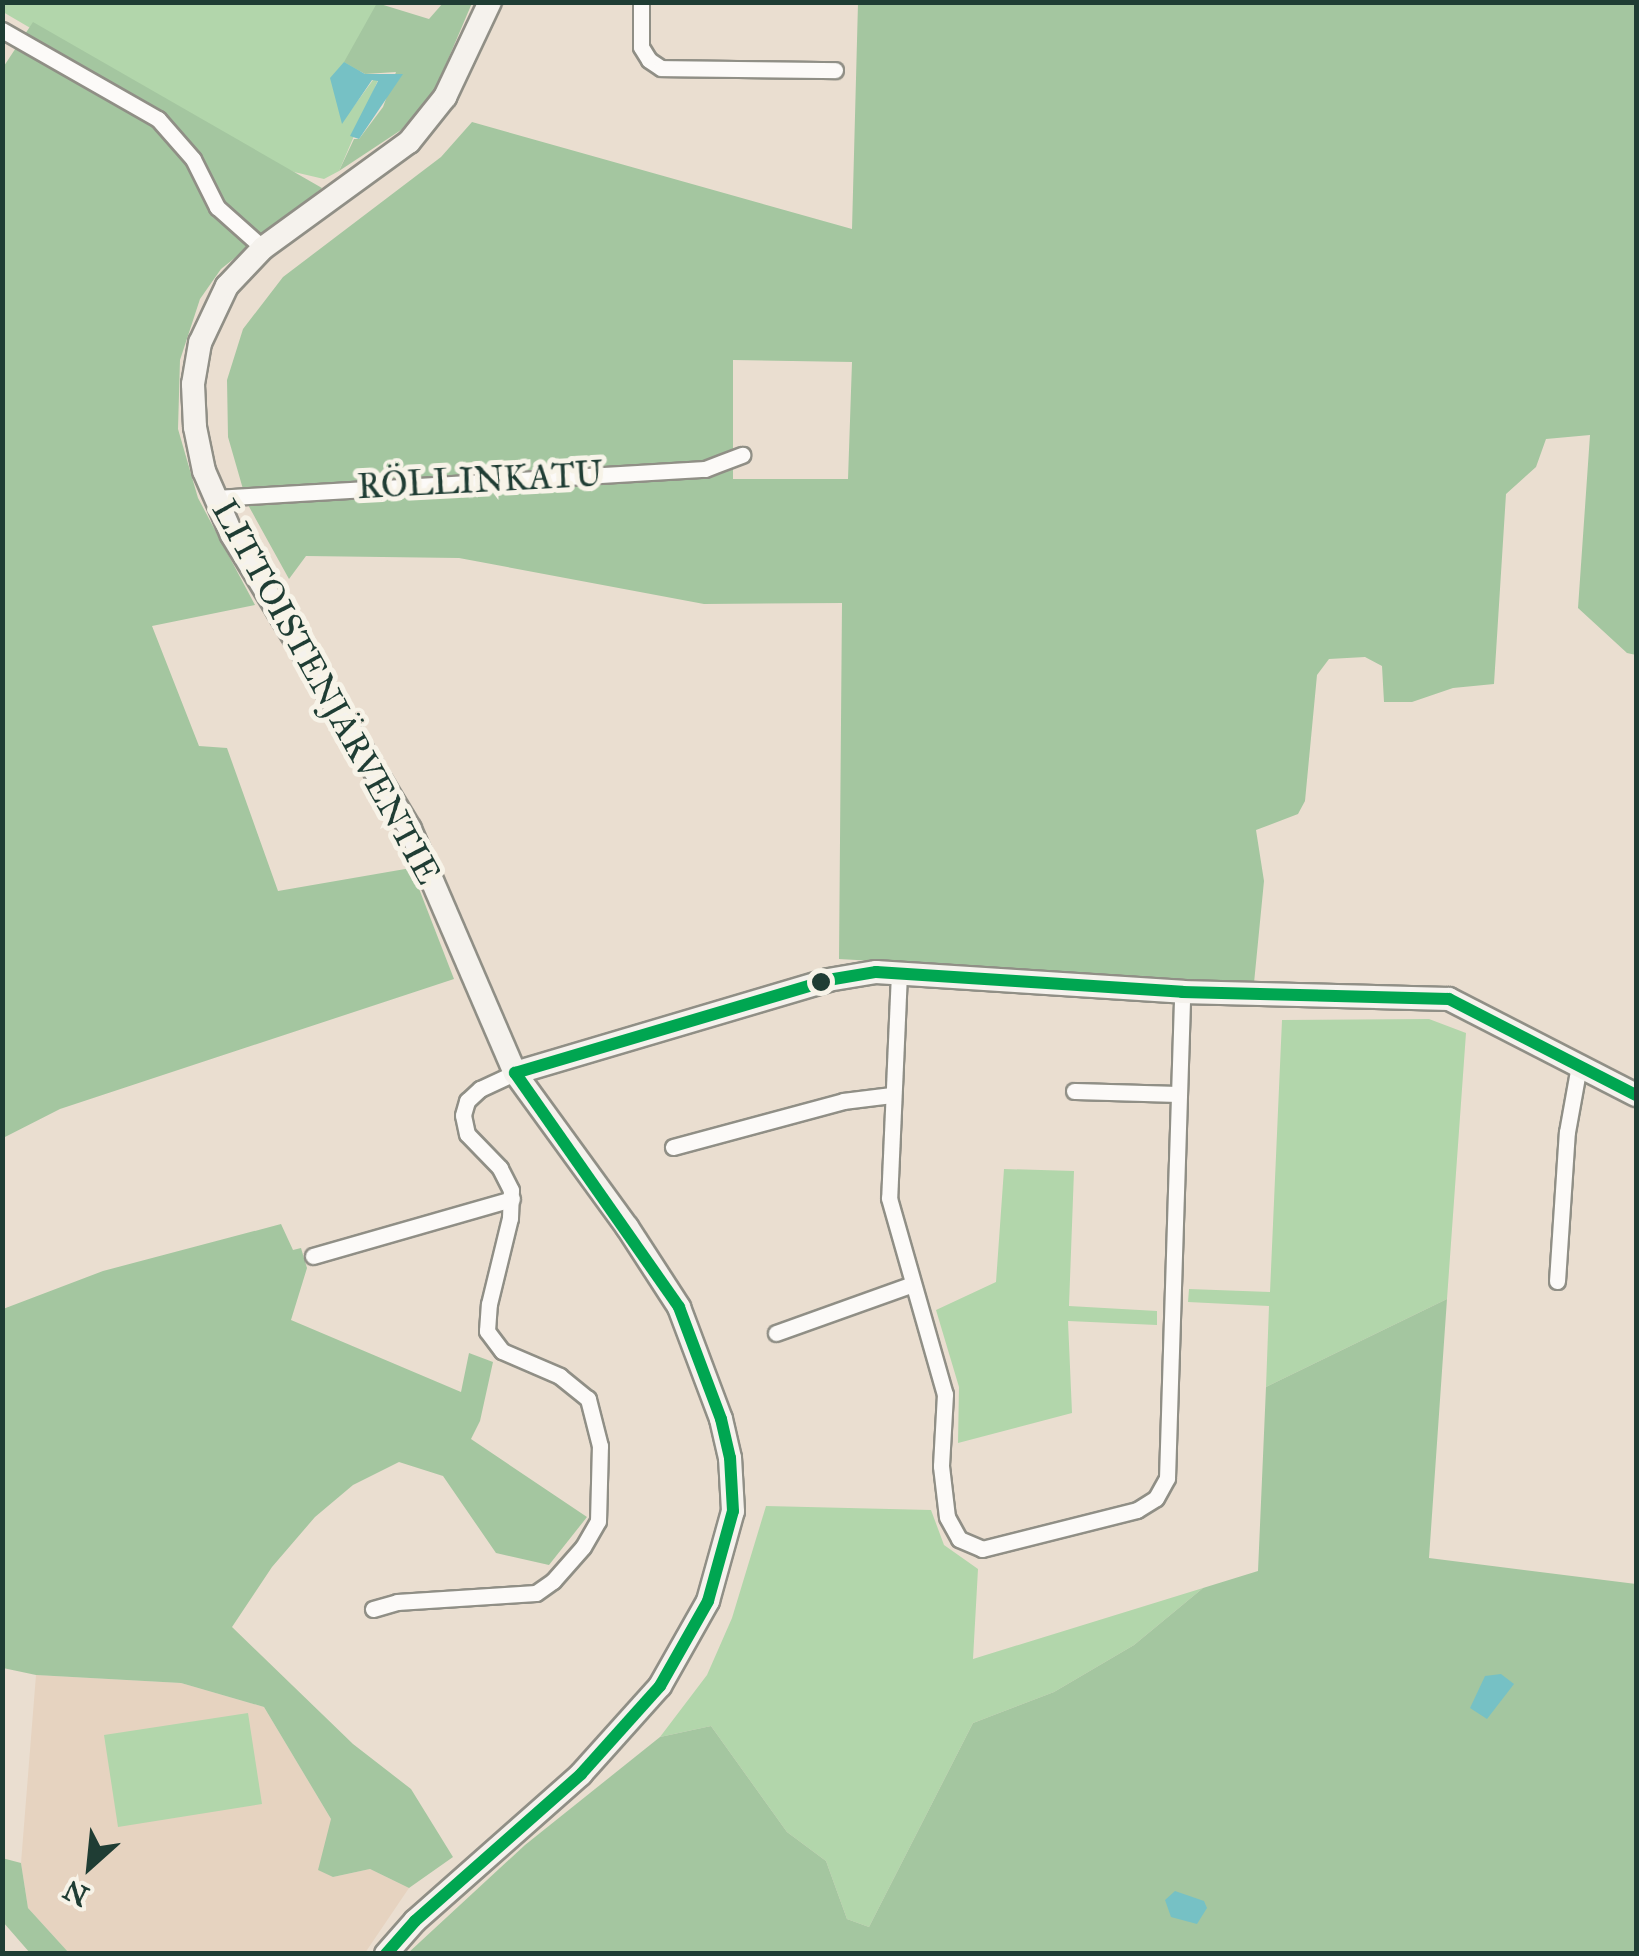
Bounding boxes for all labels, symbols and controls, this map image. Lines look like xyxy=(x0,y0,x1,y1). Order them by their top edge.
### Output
street label: RÖLLINKATU xyxy=(356,454,604,508)
street label: LITTOISTENJÄRVENTIE xyxy=(203,493,449,891)
unlabelled marker xyxy=(811,972,831,992)
north arrow xyxy=(40,1816,140,1916)
text: N xyxy=(58,1872,95,1914)

